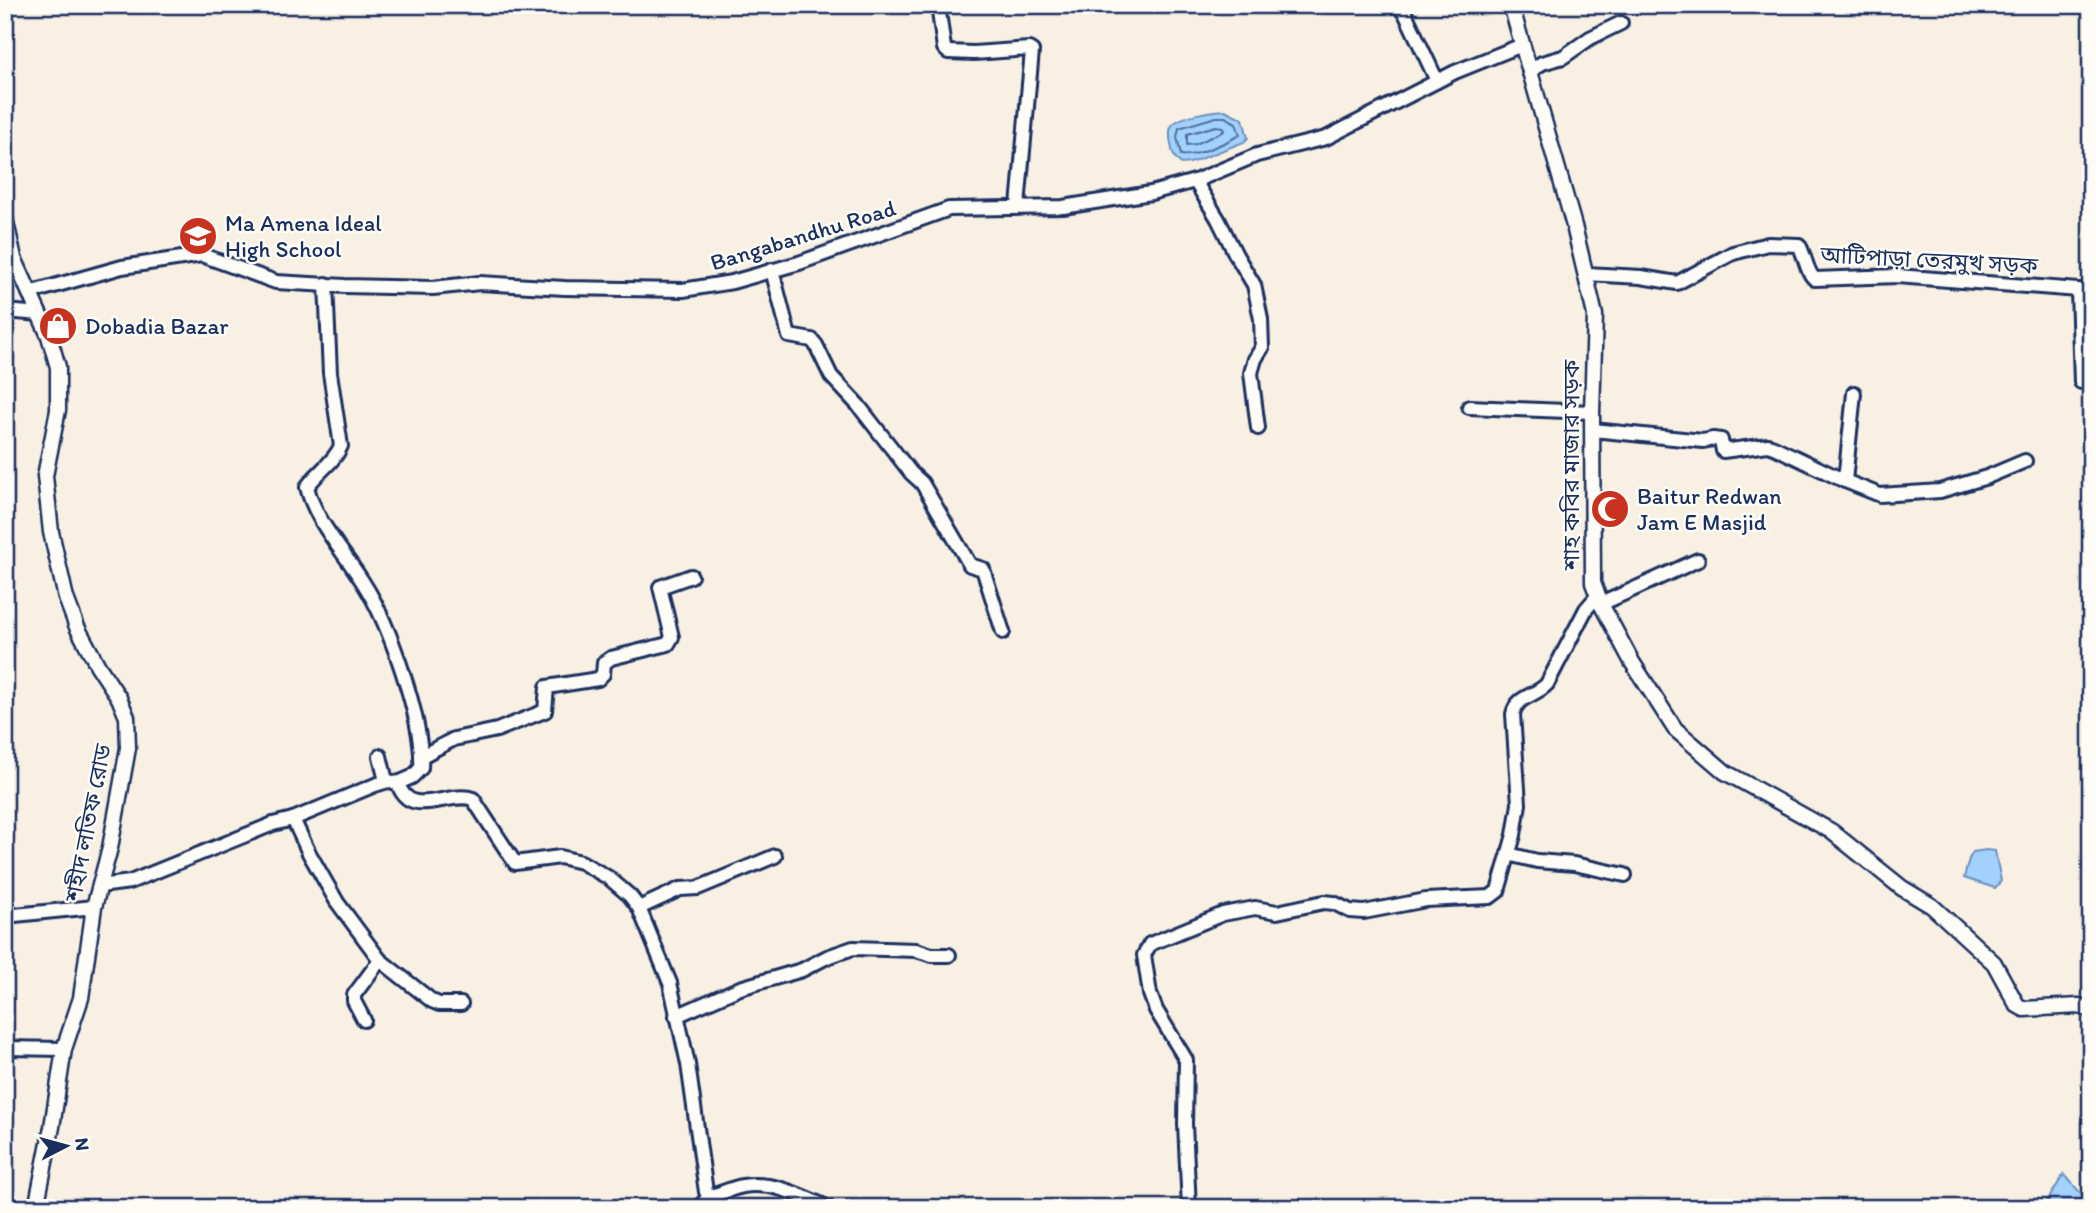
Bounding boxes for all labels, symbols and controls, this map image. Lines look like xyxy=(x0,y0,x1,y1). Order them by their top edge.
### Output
street label: Bangabandhu Road xyxy=(707,193,899,277)
place label: Ma Amena Ideal High School xyxy=(225,209,382,263)
school or university icon: Ma Amena Ideal High School xyxy=(177,215,219,257)
street label: আটিপাড়া তেরমুখ সড়ক xyxy=(1819,240,2039,280)
shop icon: Dobadia Bazar xyxy=(37,305,79,347)
place label: Dobadia Bazar xyxy=(85,312,229,340)
street label: শাহ কবির মাজার সড়ক xyxy=(1557,359,1585,571)
place label: Baitur Redwan Jam E Masjid xyxy=(1637,482,1782,536)
mosque icon: Baitur Redwan Jam E Masjid xyxy=(1589,488,1631,530)
street label: শহীদ লতিফ রোড xyxy=(59,741,117,905)
north arrow xyxy=(32,1112,102,1182)
text: N xyxy=(70,1137,95,1152)

